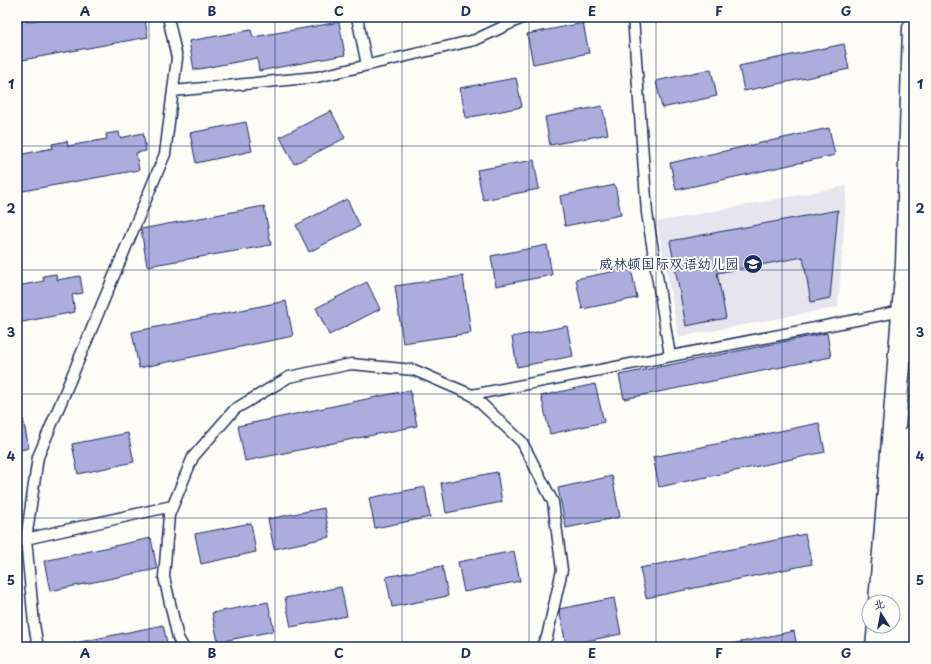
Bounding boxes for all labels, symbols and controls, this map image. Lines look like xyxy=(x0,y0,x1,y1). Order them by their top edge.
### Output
text: A xyxy=(80,1,90,20)
text: B xyxy=(208,1,217,20)
text: C xyxy=(334,1,344,20)
text: D xyxy=(461,1,471,20)
text: E xyxy=(588,1,596,20)
text: F xyxy=(715,1,723,20)
text: G xyxy=(841,1,851,20)
text: 1 xyxy=(8,74,14,93)
text: 1 xyxy=(917,74,923,93)
text: 2 xyxy=(6,198,16,217)
text: 2 xyxy=(915,198,925,217)
place label: 威林顿国际双语幼儿园 xyxy=(599,253,739,274)
school or university icon: 威林顿国际双语幼儿园 xyxy=(742,253,764,275)
text: 3 xyxy=(7,322,16,341)
text: 3 xyxy=(916,322,925,341)
text: 4 xyxy=(7,446,16,465)
text: 4 xyxy=(916,446,925,465)
text: 5 xyxy=(7,570,15,589)
text: 5 xyxy=(916,570,924,589)
north arrow xyxy=(861,594,901,634)
text: 北 xyxy=(872,594,886,613)
text: A xyxy=(80,643,90,662)
text: B xyxy=(208,643,217,662)
text: C xyxy=(334,643,344,662)
text: D xyxy=(461,643,471,662)
text: E xyxy=(588,643,596,662)
text: F xyxy=(715,643,723,662)
text: G xyxy=(841,643,851,662)

